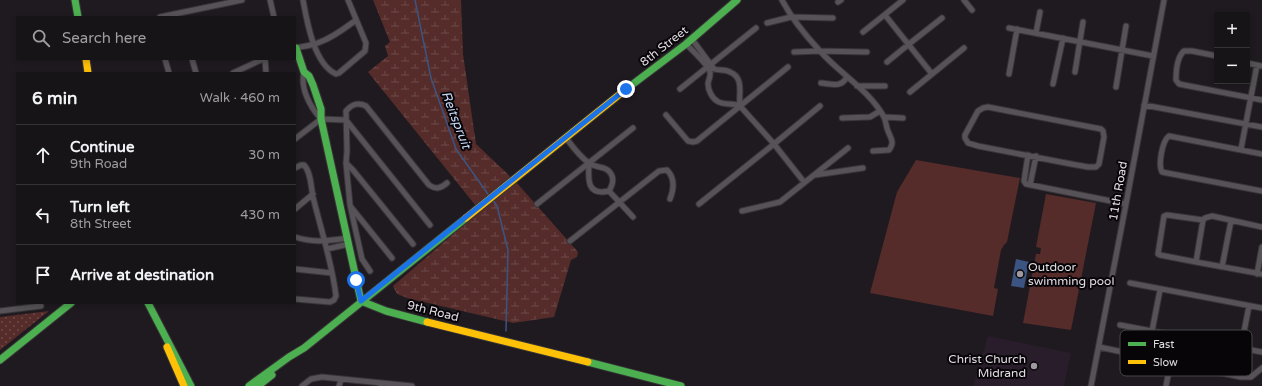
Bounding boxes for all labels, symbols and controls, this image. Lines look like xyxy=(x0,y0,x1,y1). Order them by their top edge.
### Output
map controls xyxy=(1214,12,1250,84)
button: + xyxy=(1214,12,1250,48)
search box xyxy=(16,16,296,60)
street label: 8th Street xyxy=(637,23,691,69)
icon: search xyxy=(30,27,52,49)
text: Search here xyxy=(62,29,146,47)
button: − xyxy=(1214,48,1250,84)
route end xyxy=(617,80,635,98)
text: 6 min xyxy=(32,88,77,109)
water label: Reitspruit xyxy=(438,89,475,153)
text: Walk · 460 m xyxy=(200,90,280,106)
text: Continue xyxy=(70,138,134,156)
icon: ahead xyxy=(32,144,54,166)
text: 30 m xyxy=(248,147,280,163)
text: 9th Road xyxy=(70,156,127,172)
street label: 11th Road xyxy=(1106,160,1130,222)
text: Turn left xyxy=(70,198,130,216)
icon: left xyxy=(32,204,54,226)
text: 430 m xyxy=(240,207,280,223)
text: 8th Street xyxy=(70,216,132,232)
place label: Outdoor swimming pool xyxy=(1028,260,1114,288)
icon: arrive xyxy=(32,264,54,286)
text: Arrive at destination xyxy=(70,266,214,284)
marker: Outdoor swimming pool xyxy=(1015,269,1025,279)
route start xyxy=(347,271,365,289)
street label: 9th Road xyxy=(406,298,460,324)
legend xyxy=(1120,330,1252,376)
text: Fast xyxy=(1153,338,1174,351)
place label: Christ Church Midrand xyxy=(948,352,1026,380)
text: Slow xyxy=(1153,356,1178,369)
marker: Christ Church Midrand xyxy=(1029,361,1039,371)

